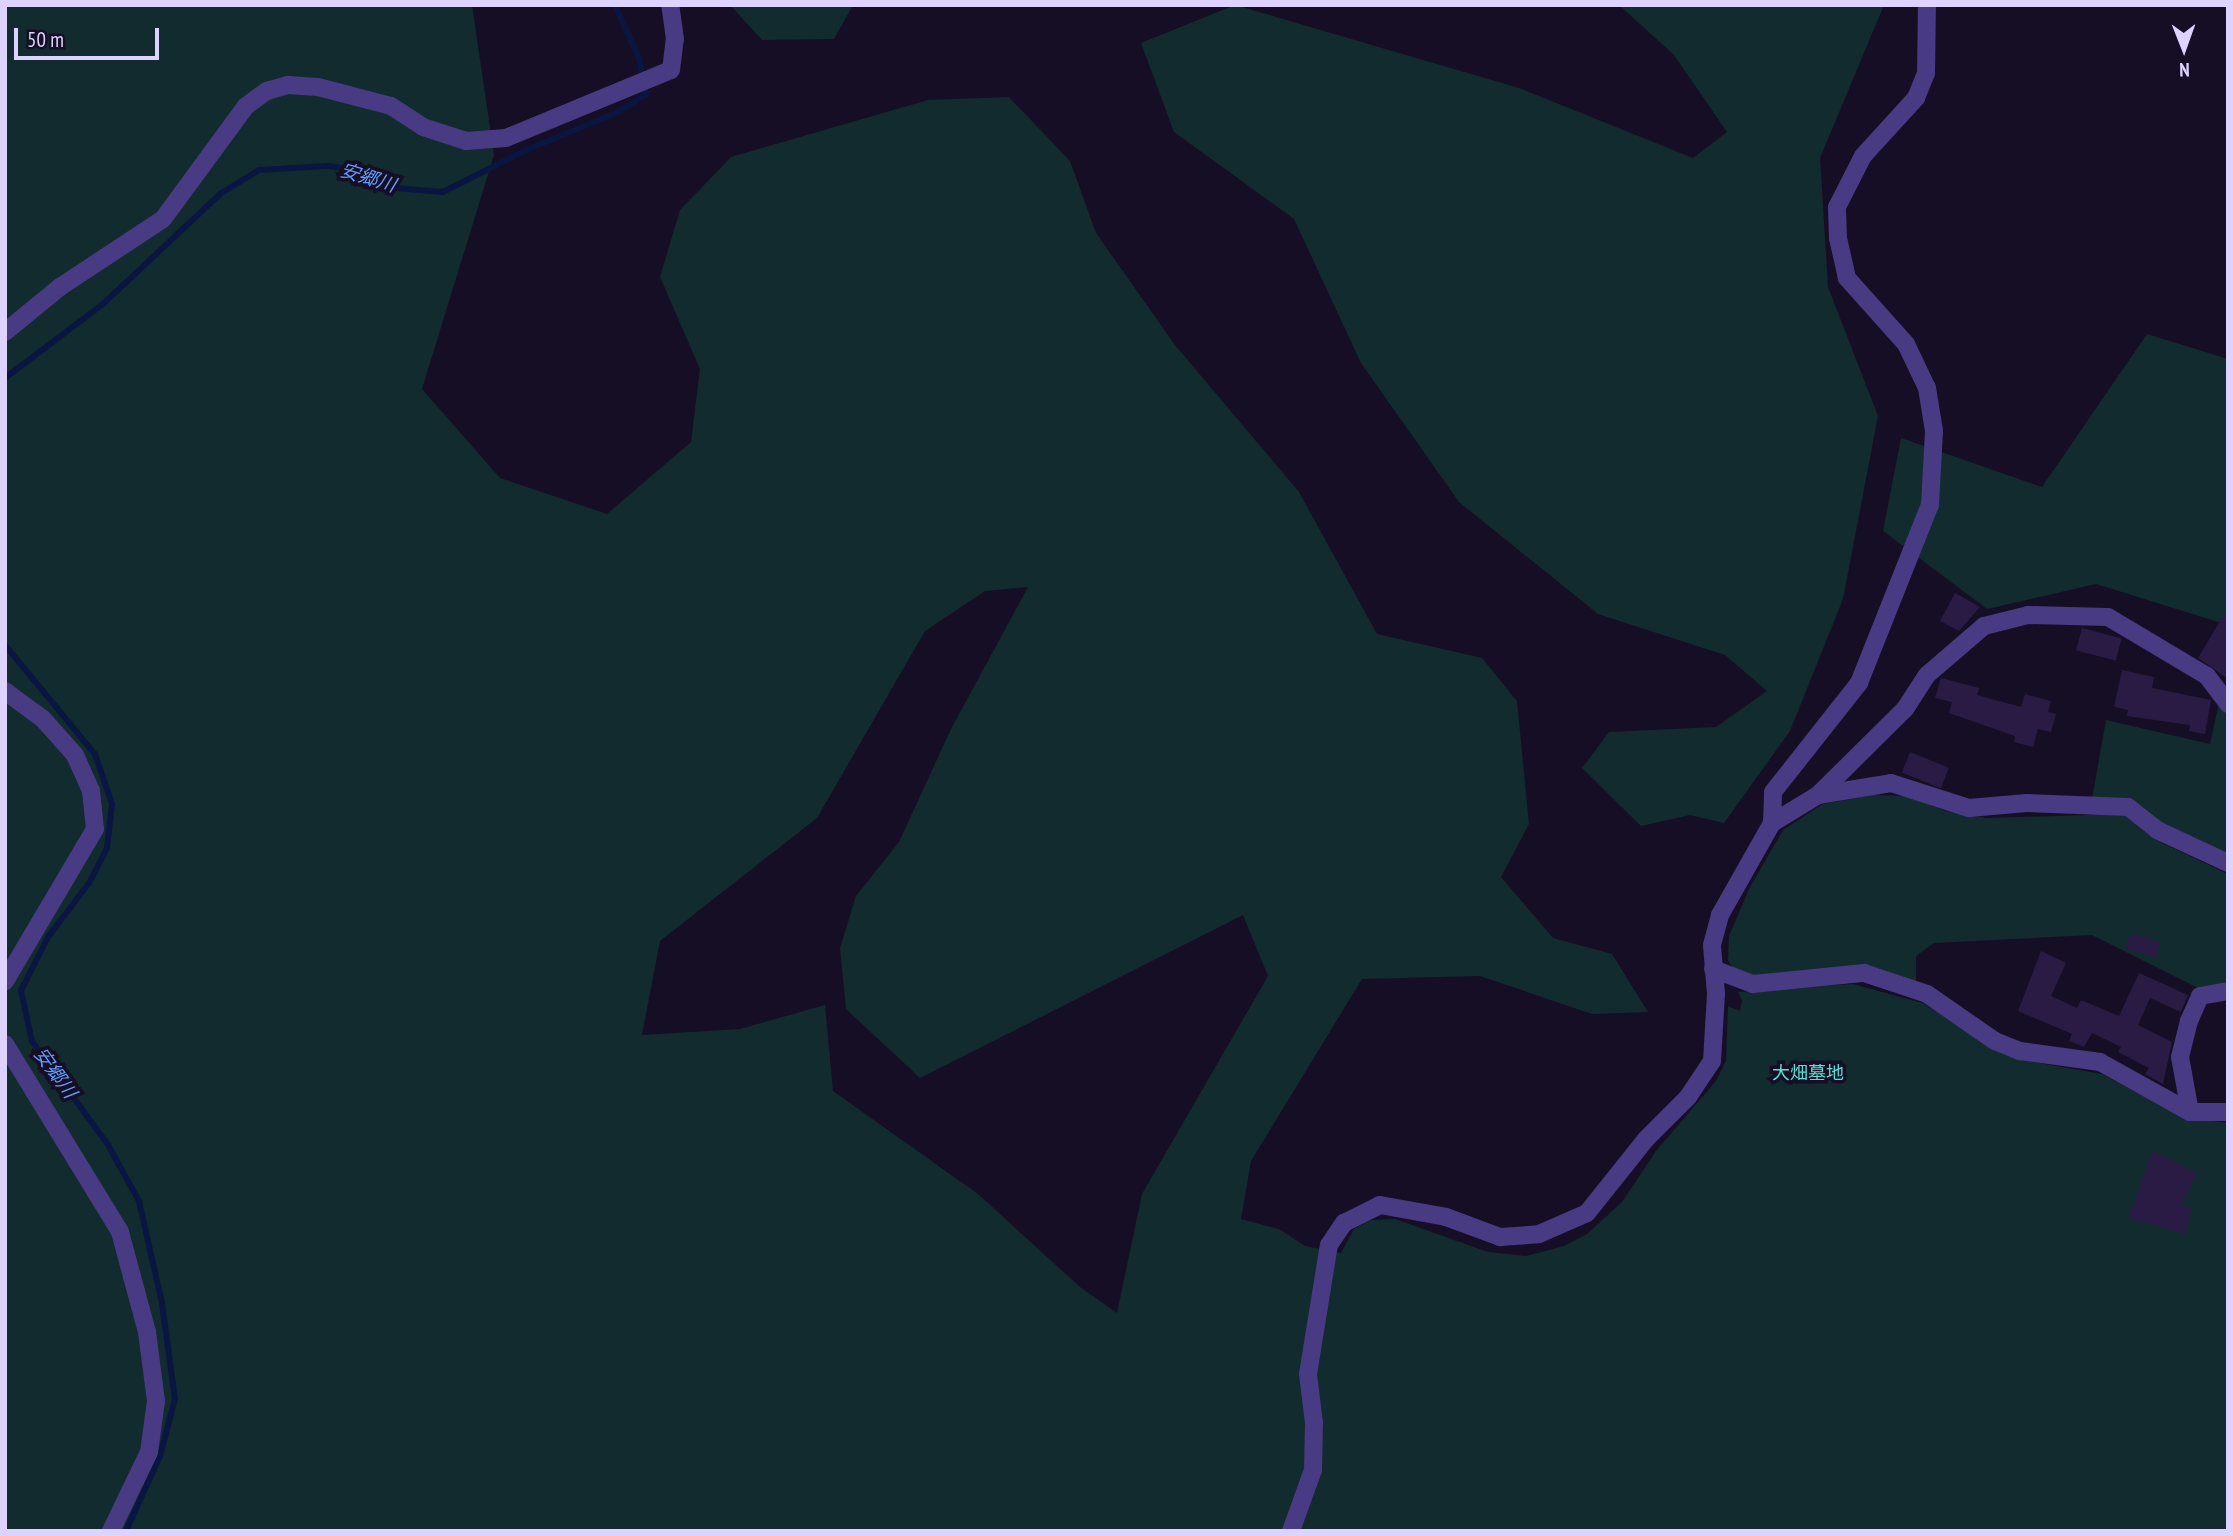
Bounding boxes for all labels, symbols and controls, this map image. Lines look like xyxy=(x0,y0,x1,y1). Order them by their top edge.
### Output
scale bar xyxy=(18,14,163,58)
north arrow xyxy=(2149,14,2219,84)
text: 50 m xyxy=(27,26,64,53)
text: N xyxy=(2179,58,2190,82)
water label: 安郷川 xyxy=(337,159,399,197)
water label: 安郷川 xyxy=(29,1043,81,1103)
park label: 大畑墓地 xyxy=(1772,1062,1844,1084)

